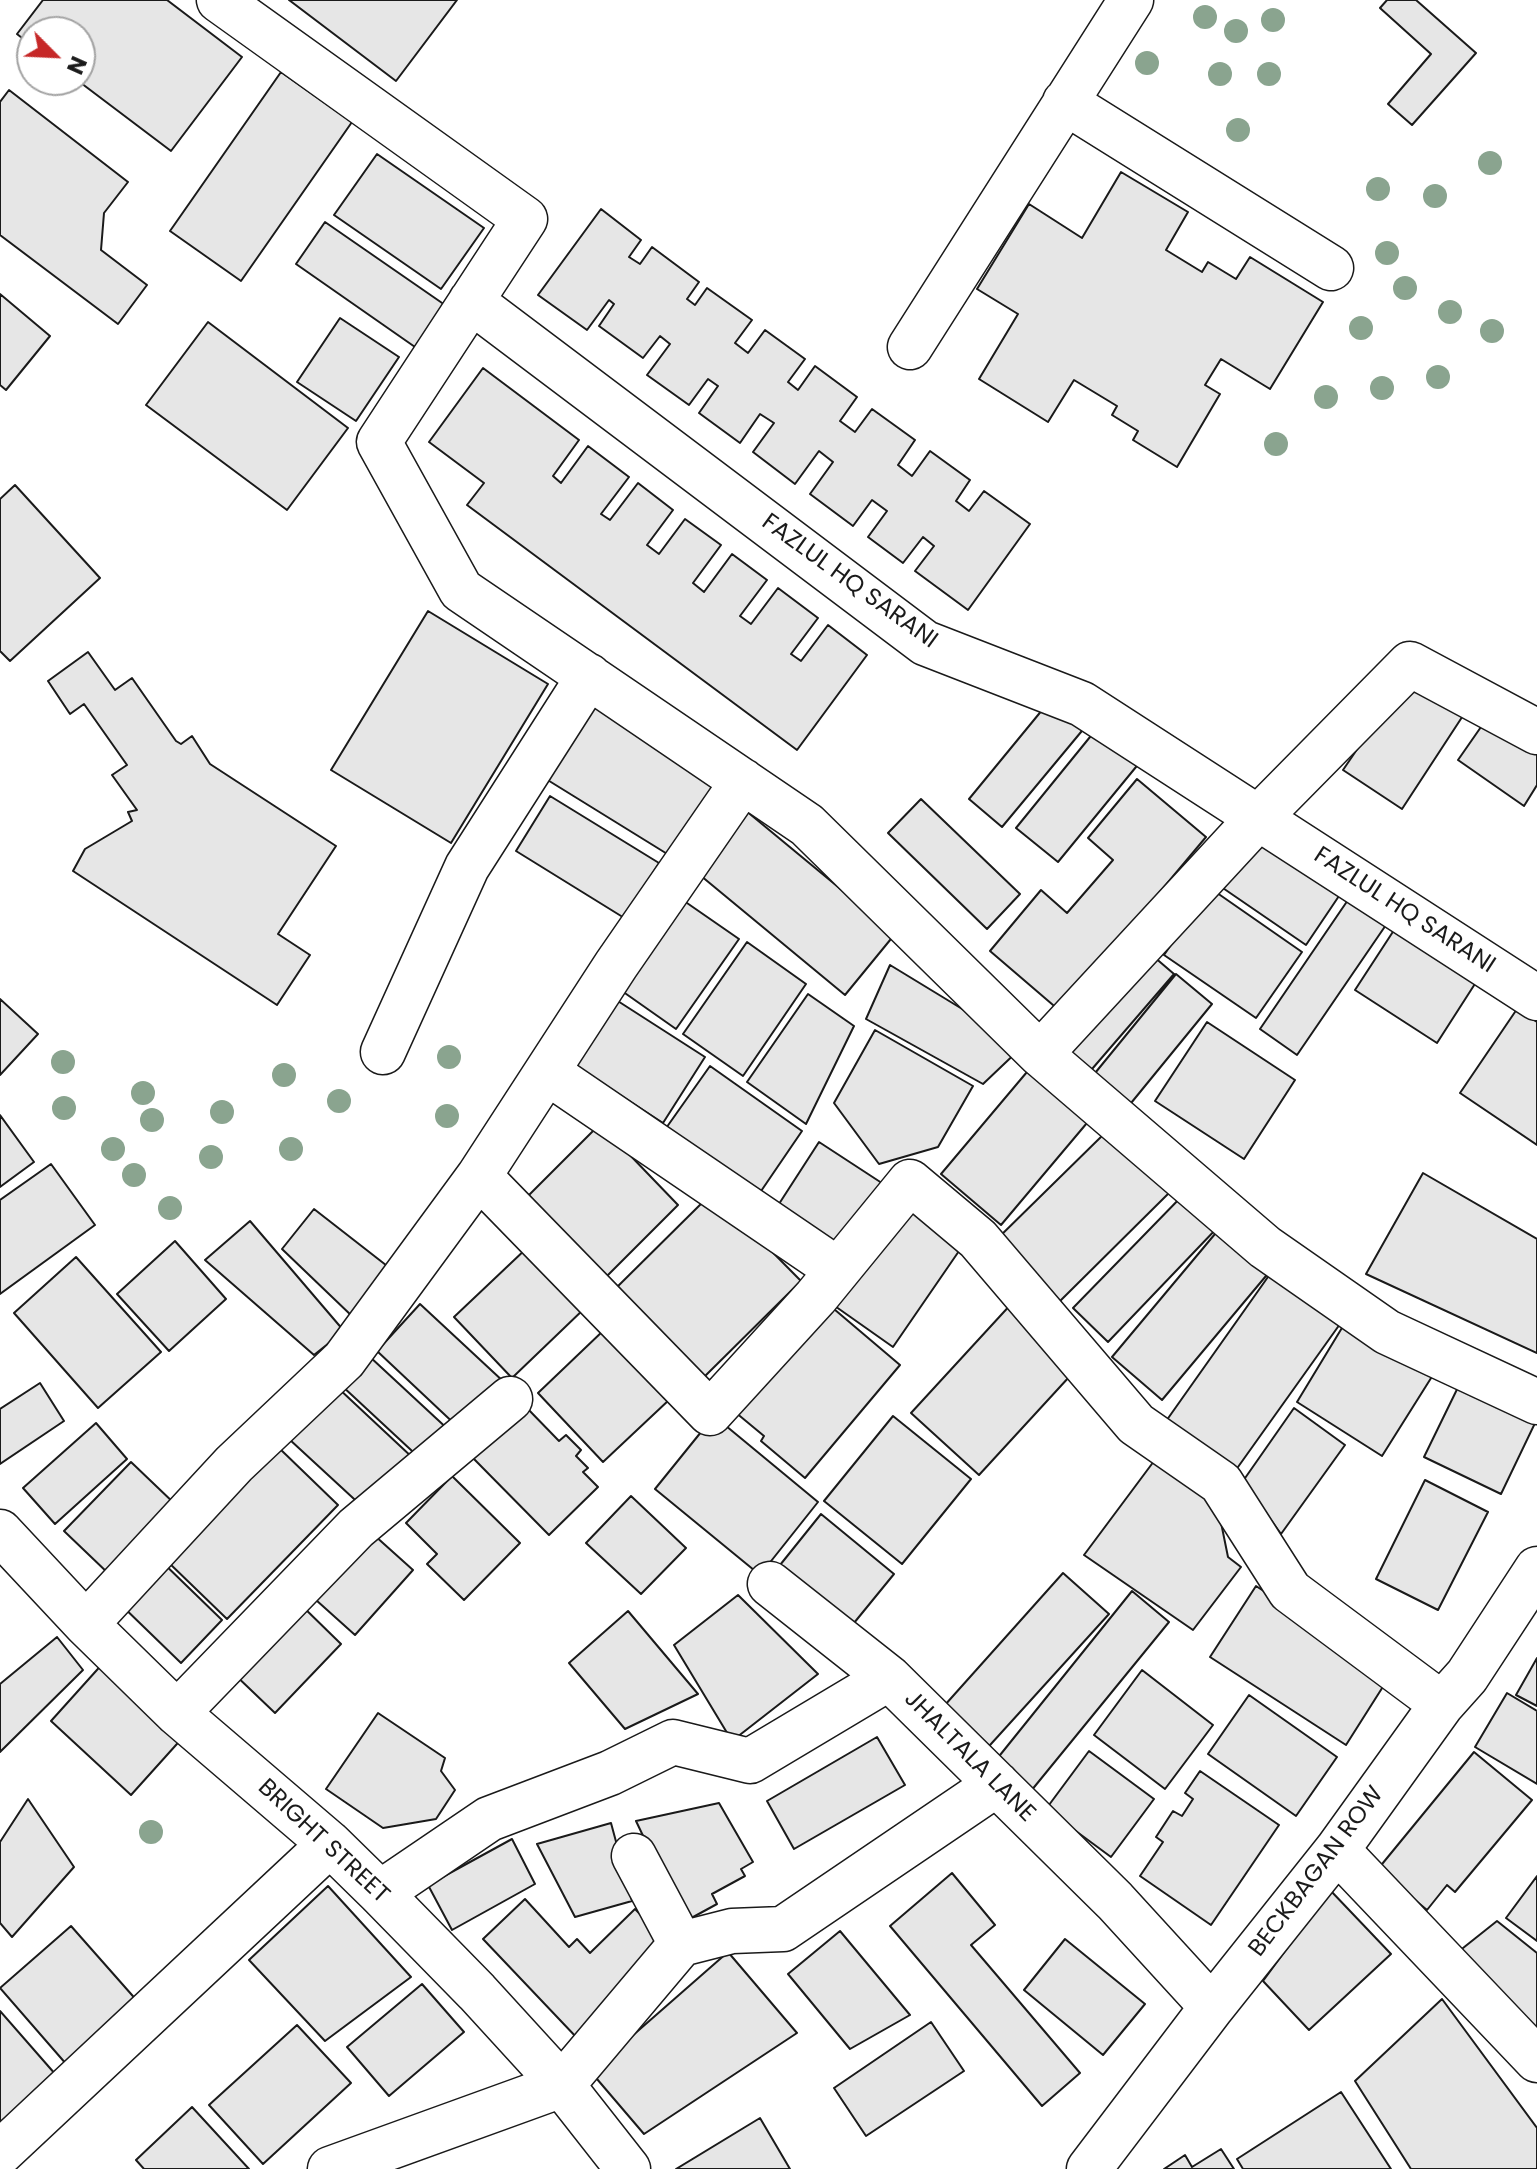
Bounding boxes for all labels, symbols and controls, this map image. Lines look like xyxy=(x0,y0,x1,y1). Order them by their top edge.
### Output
north arrow xyxy=(16,16,96,96)
text: N xyxy=(59,51,94,79)
street label: FAZLUL HQ SARANI xyxy=(755,509,943,655)
street label: FAZLUL HQ SARANI xyxy=(1308,842,1500,980)
street label: JHALTALA LANE xyxy=(897,1685,1041,1829)
street label: BRIGHT STREET xyxy=(251,1774,395,1910)
street label: BECKBAGAN ROW xyxy=(1244,1781,1390,1963)

